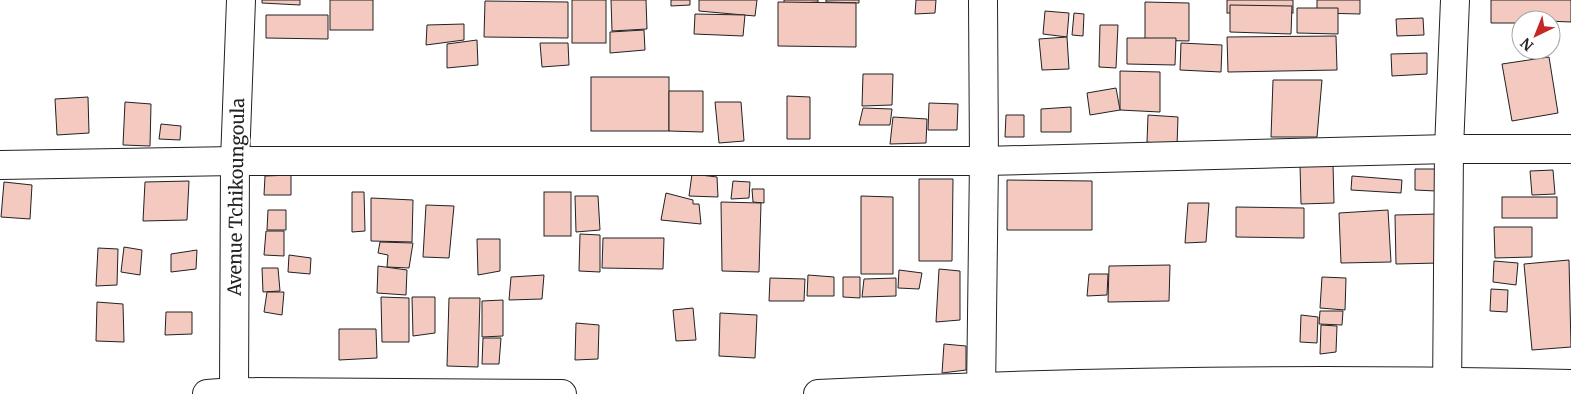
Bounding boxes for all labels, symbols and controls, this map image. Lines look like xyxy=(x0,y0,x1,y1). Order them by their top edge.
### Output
north arrow xyxy=(1511,10,1561,60)
text: N xyxy=(1517,34,1537,55)
street label: Avenue Tchikoungoula xyxy=(223,98,249,297)

